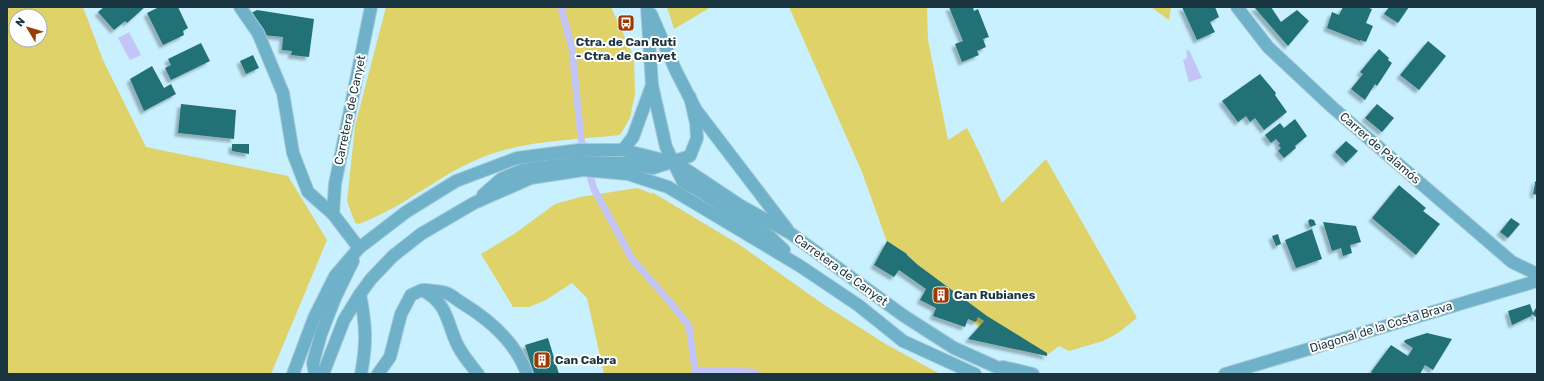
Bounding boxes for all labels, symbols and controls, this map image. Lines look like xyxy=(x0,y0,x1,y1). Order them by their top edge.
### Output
north arrow xyxy=(8,8,48,48)
bus stop icon: Ctra. de Can Ruti - Ctra. de Canyet xyxy=(616,13,636,33)
text: N xyxy=(13,15,28,29)
place label: Ctra. de Can Ruti - Ctra. de Canyet xyxy=(576,35,677,63)
street label: Carretera de Canyet xyxy=(332,53,369,166)
street label: Carrer de Palamós xyxy=(1337,109,1423,187)
street label: Carretera de Canyet xyxy=(792,231,891,309)
building icon: Can Rubianes xyxy=(931,285,951,305)
place label: Can Rubianes xyxy=(954,288,1036,302)
street label: Diagonal de la Costa Brava xyxy=(1308,299,1454,355)
building icon: Can Cabra xyxy=(532,350,552,370)
place label: Can Cabra xyxy=(555,353,616,367)

